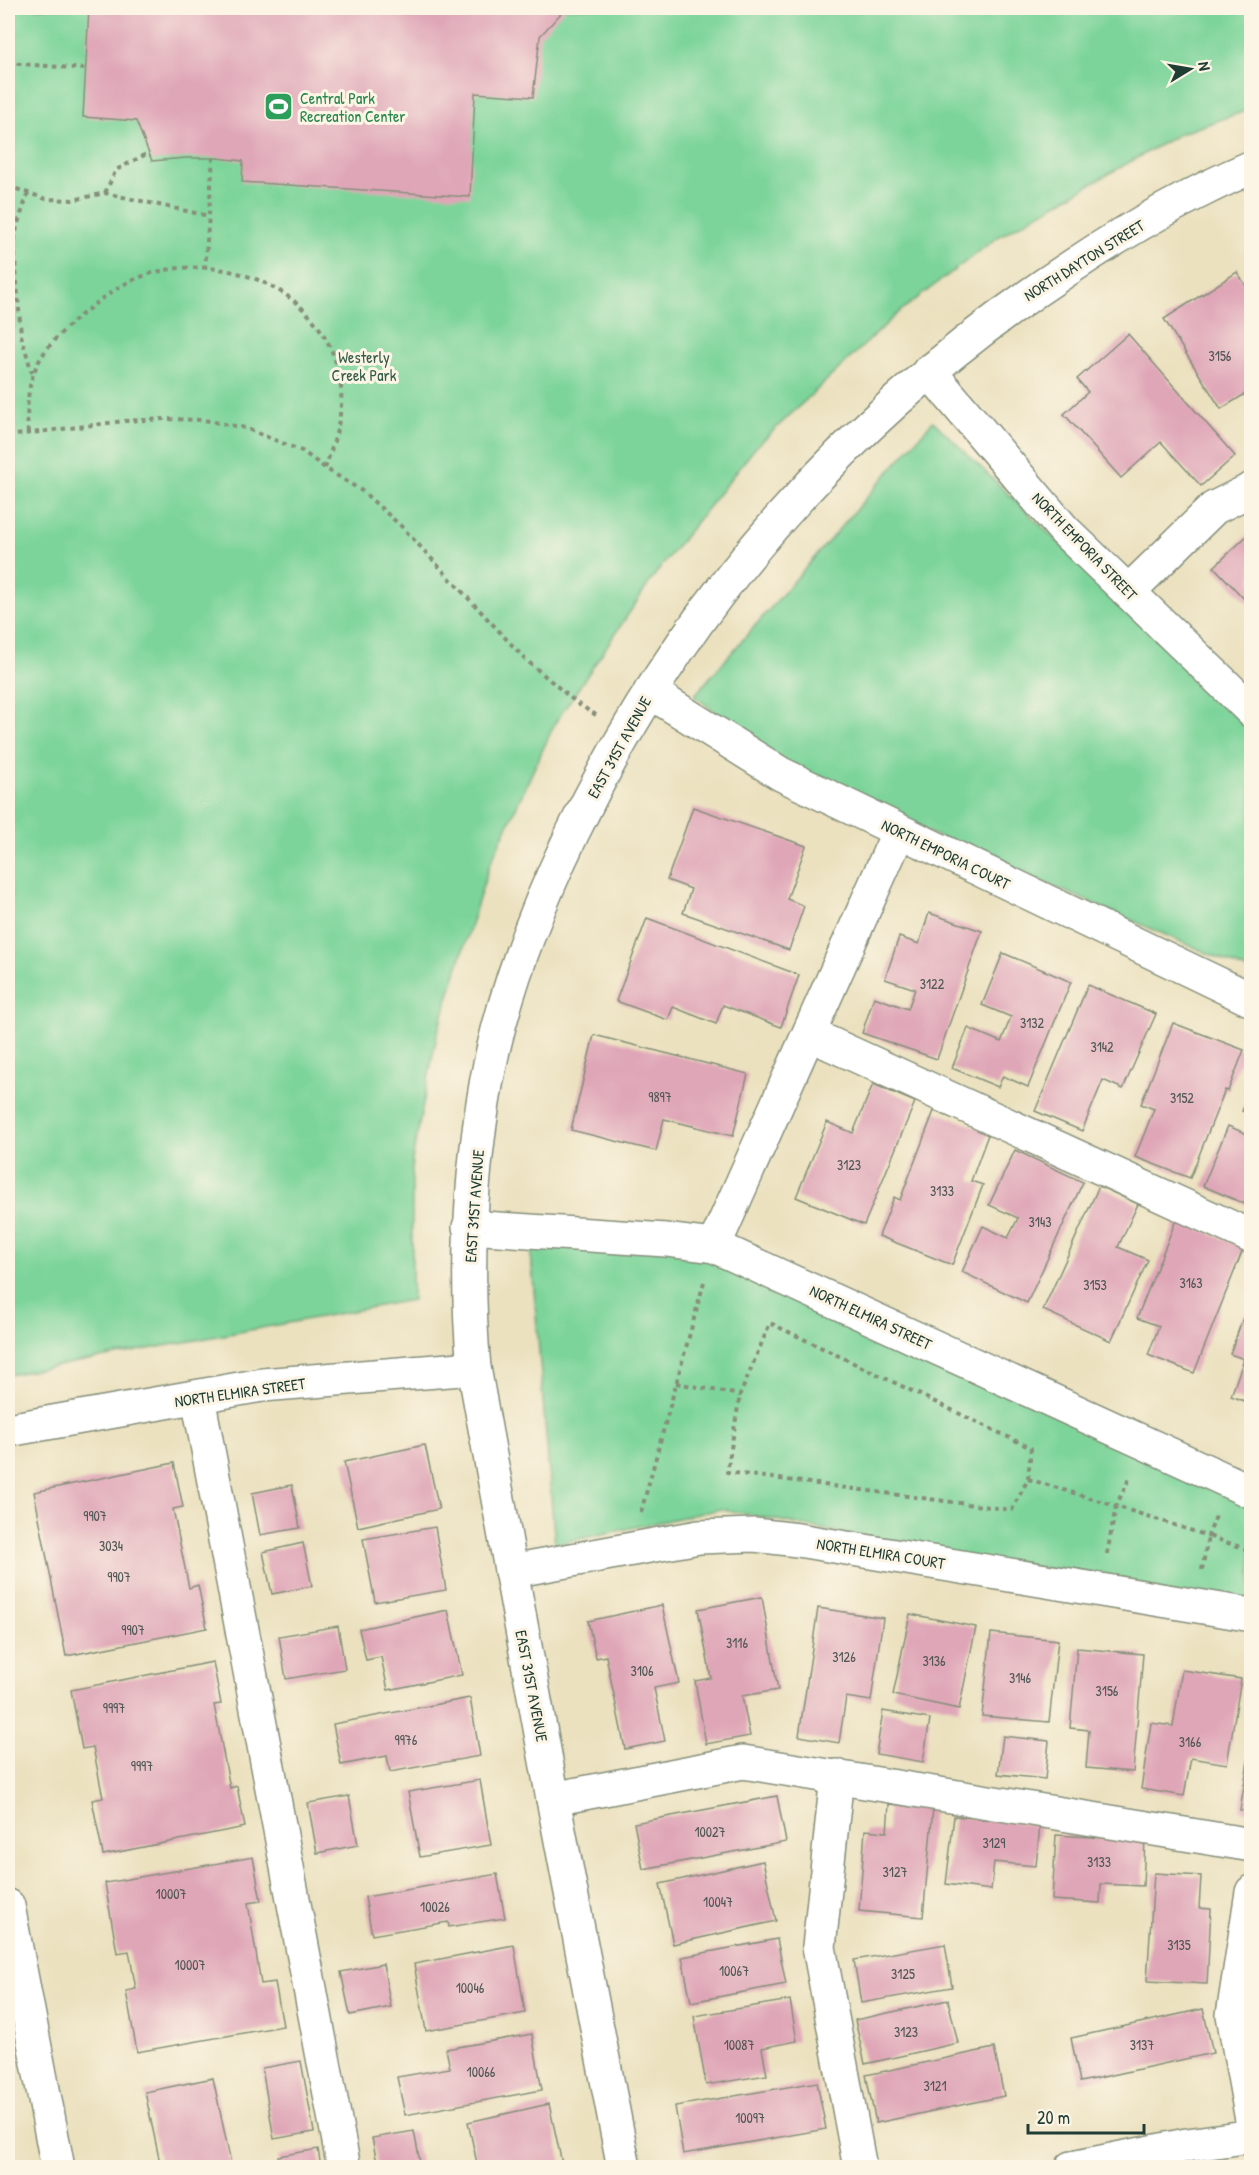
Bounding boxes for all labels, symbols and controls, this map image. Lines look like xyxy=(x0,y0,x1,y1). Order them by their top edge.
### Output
north arrow xyxy=(1160,39,1220,99)
text: N xyxy=(1193,60,1216,73)
place label: Central Park Recreation Center xyxy=(300,87,406,127)
sports icon: Central Park Recreation Center xyxy=(263,91,295,123)
street label: NORTH DAYTON STREET xyxy=(1020,214,1149,306)
park label: Westerly Creek Park xyxy=(332,346,397,386)
house number: 3156 xyxy=(1209,346,1232,365)
street label: NORTH EMPORIA STREET xyxy=(1028,487,1143,605)
street label: EAST 31ST AVENUE xyxy=(582,692,656,802)
street label: NORTH EMPORIA COURT xyxy=(878,813,1014,895)
house number: 3122 xyxy=(920,974,945,993)
house number: 3132 xyxy=(1020,1013,1045,1032)
house number: 3142 xyxy=(1090,1037,1114,1056)
house number: 9897 xyxy=(648,1087,672,1106)
house number: 3152 xyxy=(1170,1088,1194,1107)
street label: EAST 31ST AVENUE xyxy=(459,1149,489,1263)
house number: 3123 xyxy=(837,1155,861,1174)
house number: 3133 xyxy=(930,1181,954,1200)
house number: 3143 xyxy=(1029,1212,1051,1231)
house number: 3163 xyxy=(1179,1273,1203,1292)
house number: 3153 xyxy=(1083,1275,1107,1294)
street label: NORTH ELMIRA STREET xyxy=(806,1279,936,1355)
street label: NORTH ELMIRA STREET xyxy=(173,1372,307,1412)
house number: 9907 xyxy=(83,1506,107,1525)
street label: NORTH ELMIRA COURT xyxy=(815,1532,947,1574)
house number: 3034 xyxy=(99,1536,123,1555)
house number: 9907 xyxy=(107,1567,131,1586)
house number: 9907 xyxy=(121,1620,145,1639)
street label: EAST 31ST AVENUE xyxy=(510,1628,554,1744)
house number: 3116 xyxy=(726,1633,748,1652)
house number: 3126 xyxy=(832,1647,856,1666)
house number: 3136 xyxy=(922,1651,946,1670)
house number: 3106 xyxy=(630,1661,654,1680)
house number: 3146 xyxy=(1009,1668,1032,1687)
house number: 3156 xyxy=(1096,1681,1119,1700)
house number: 9997 xyxy=(103,1698,125,1717)
house number: 9976 xyxy=(395,1730,418,1749)
house number: 3166 xyxy=(1179,1732,1202,1751)
house number: 9997 xyxy=(131,1756,153,1775)
house number: 10027 xyxy=(694,1822,726,1841)
house number: 3129 xyxy=(982,1833,1006,1852)
house number: 3133 xyxy=(1087,1852,1111,1871)
house number: 3127 xyxy=(883,1862,907,1881)
house number: 10007 xyxy=(156,1884,186,1903)
house number: 10047 xyxy=(703,1892,733,1911)
house number: 10026 xyxy=(420,1897,450,1916)
house number: 3135 xyxy=(1167,1935,1191,1954)
house number: 10007 xyxy=(175,1955,205,1974)
house number: 10067 xyxy=(719,1961,749,1980)
house number: 3125 xyxy=(891,1964,915,1983)
house number: 10046 xyxy=(456,1978,485,1997)
house number: 3123 xyxy=(894,2022,918,2041)
house number: 10087 xyxy=(724,2035,754,2054)
house number: 3137 xyxy=(1130,2035,1154,2054)
house number: 10066 xyxy=(467,2062,496,2081)
house number: 3121 xyxy=(924,2076,947,2095)
scale bar xyxy=(1028,2097,1144,2135)
text: 20 m xyxy=(1037,2105,1070,2130)
house number: 10097 xyxy=(735,2108,765,2127)

